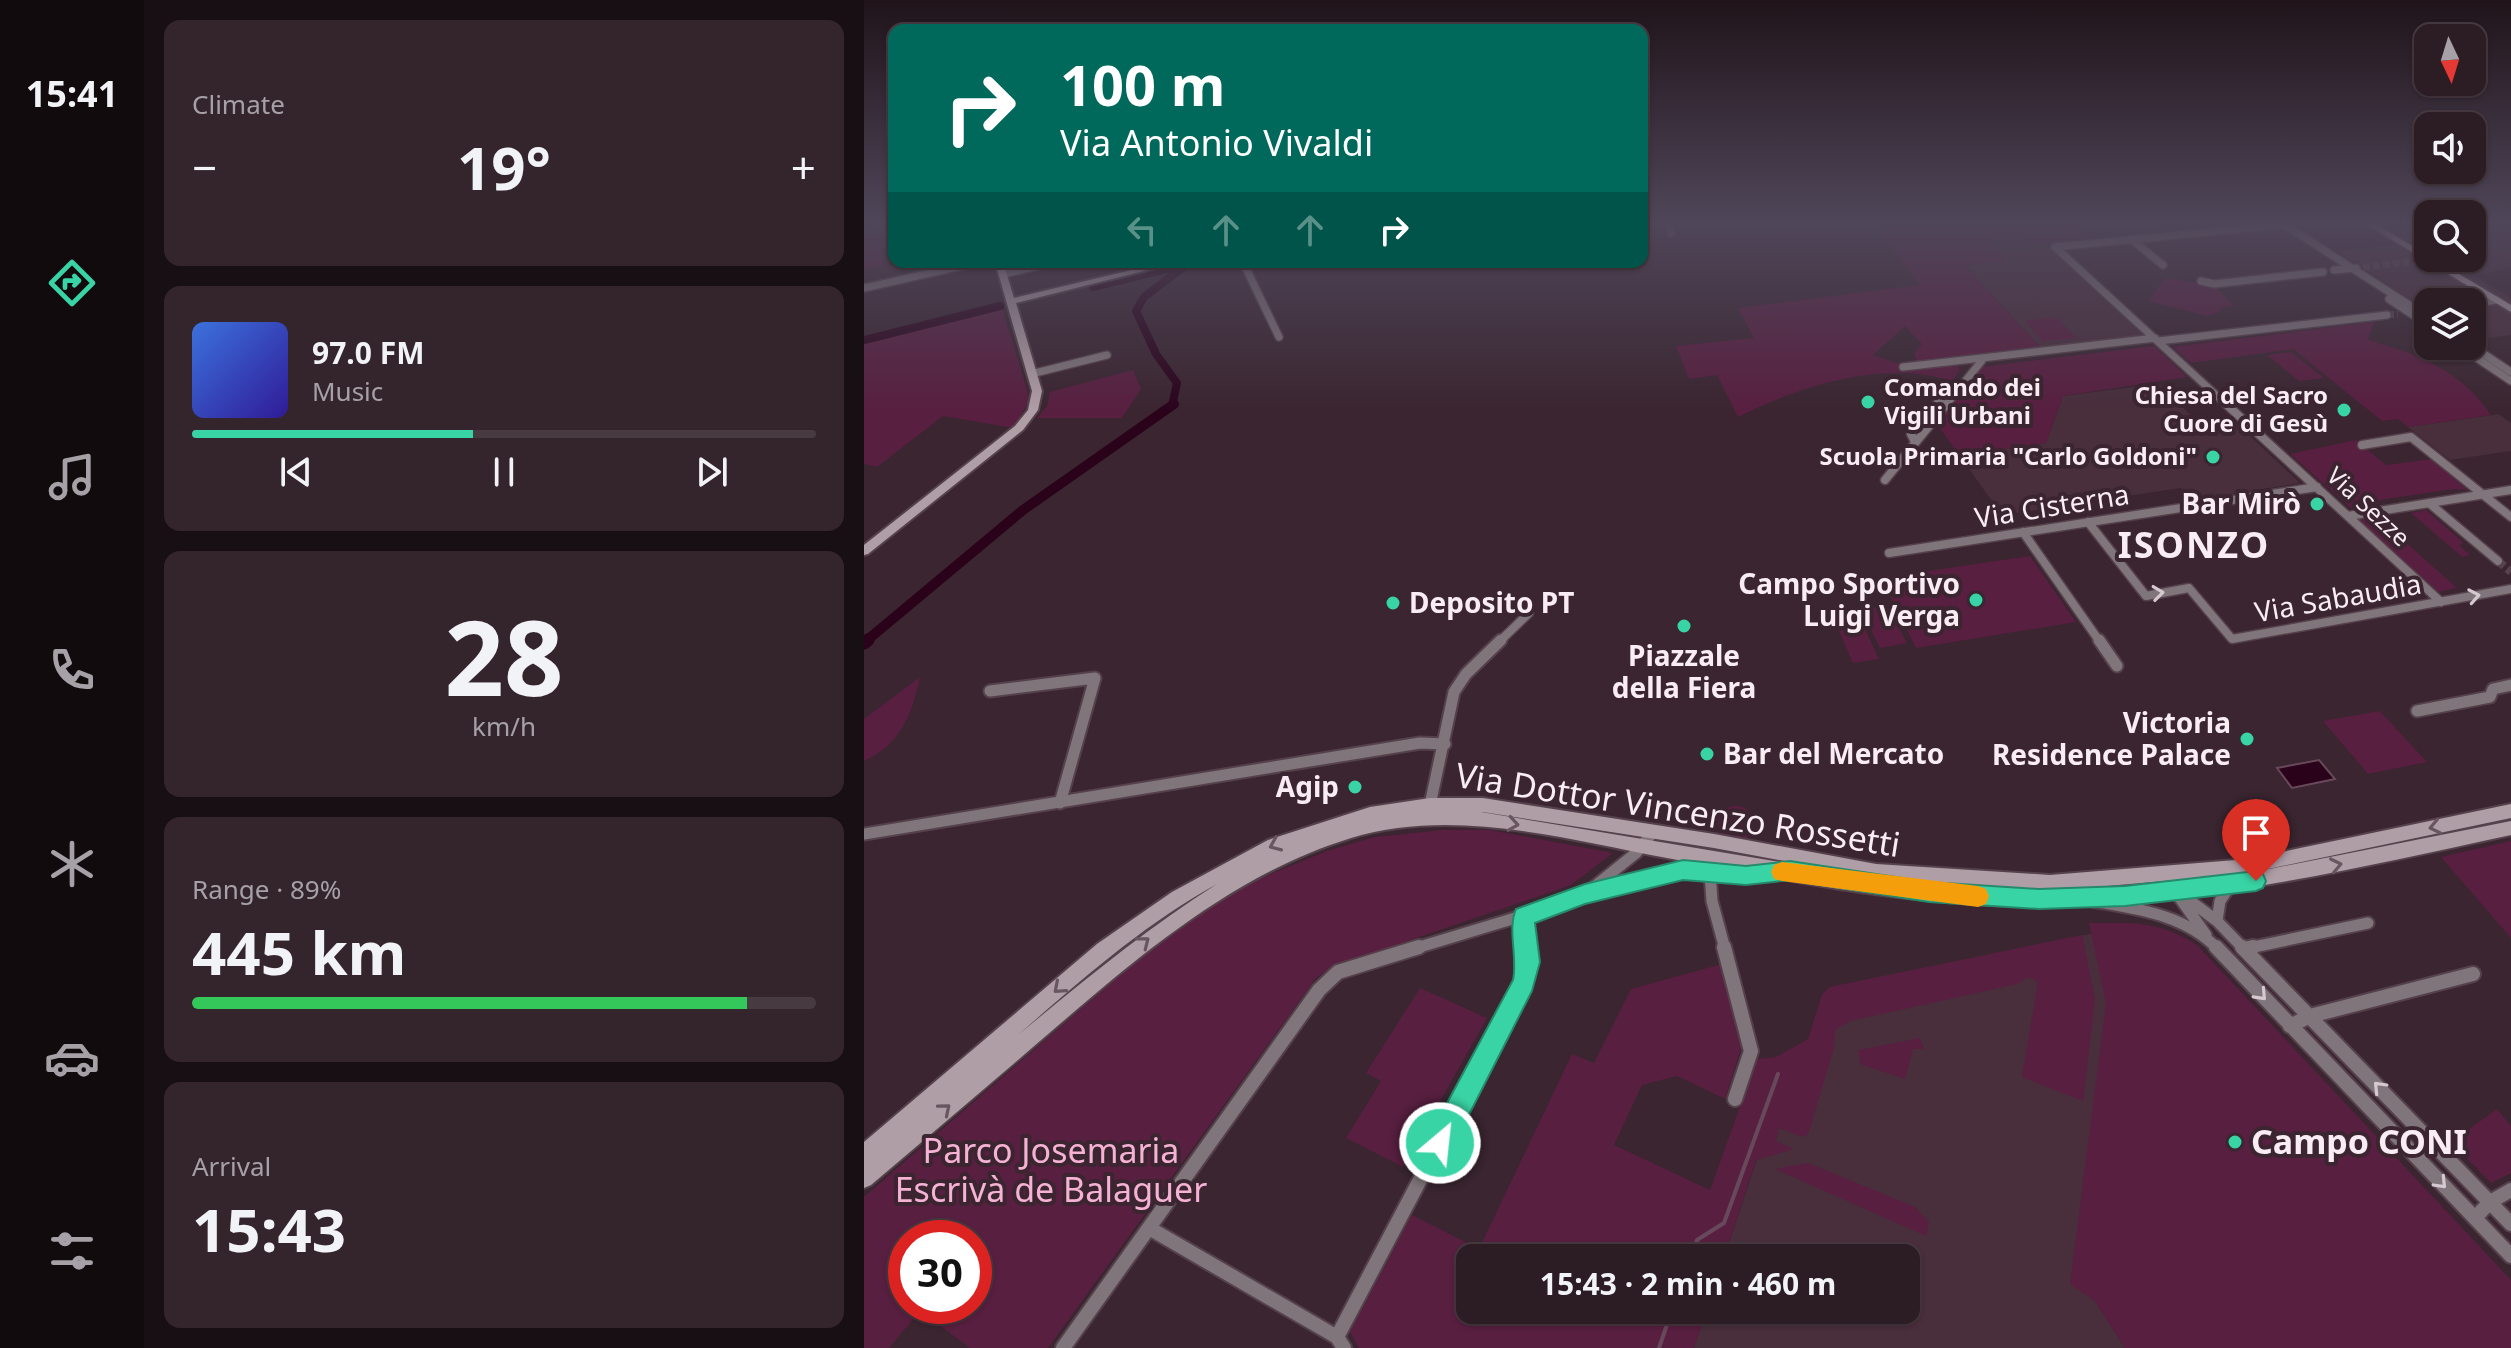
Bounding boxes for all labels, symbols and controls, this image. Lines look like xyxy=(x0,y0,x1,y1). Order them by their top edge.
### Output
north arrow xyxy=(2414,24,2486,96)
map controls xyxy=(2414,24,2486,360)
text: 100 m xyxy=(1060,46,1225,122)
icon: right xyxy=(928,56,1032,160)
text: 15:41 xyxy=(26,69,118,118)
text: Climate xyxy=(192,86,285,122)
button: sound xyxy=(2414,112,2486,184)
text: Via Antonio Vivaldi xyxy=(1060,118,1373,167)
text: 19° xyxy=(457,126,551,208)
text: − xyxy=(192,137,217,197)
text: + xyxy=(791,137,816,197)
button: search xyxy=(2414,200,2486,272)
icon: left xyxy=(1120,208,1164,252)
icon: ahead xyxy=(1204,208,1248,252)
icon: ahead xyxy=(1288,208,1332,252)
icon: right xyxy=(1372,208,1416,252)
icon: directions xyxy=(44,255,100,311)
button: layers xyxy=(2414,288,2486,360)
text: 97.0 FM xyxy=(312,332,424,373)
place label: Comando dei Vigili Urbani xyxy=(1884,370,2041,431)
text: Music xyxy=(312,373,383,409)
place label: Chiesa del Sacro Cuore di Gesù xyxy=(2135,378,2328,439)
marker: Comando dei Vigili Urbani xyxy=(1859,393,1877,411)
marker: Chiesa del Sacro Cuore di Gesù xyxy=(2335,401,2353,419)
place label: Scuola Primaria "Carlo Goldoni" xyxy=(1820,439,2197,472)
marker: Scuola Primaria "Carlo Goldoni" xyxy=(2204,448,2222,466)
icon: music xyxy=(44,449,100,505)
icon: previous xyxy=(274,450,318,494)
icon: pause xyxy=(482,450,526,494)
icon: next xyxy=(690,450,734,494)
street label: Via Sezze xyxy=(2320,459,2418,553)
street label: Via Cisterna xyxy=(1972,474,2132,536)
place label: Bar Mirò xyxy=(2182,484,2301,522)
marker: Bar Mirò xyxy=(2308,495,2326,513)
district label: ISONZO xyxy=(2118,520,2270,569)
place label: Campo Sportivo Luigi Verga xyxy=(1738,564,1960,634)
street label: Via Sabaudia xyxy=(2252,564,2424,630)
place label: Deposito PT xyxy=(1409,583,1574,621)
one-way arrow xyxy=(2152,584,2165,601)
text: 28 xyxy=(445,585,563,726)
one-way arrow xyxy=(2467,588,2481,605)
marker: Campo Sportivo Luigi Verga xyxy=(1967,591,1985,609)
marker: Deposito PT xyxy=(1384,594,1402,612)
marker: Piazzale della Fiera xyxy=(1675,617,1693,635)
place label: Piazzale della Fiera xyxy=(1612,636,1756,706)
icon: phone xyxy=(44,642,100,698)
place label: Victoria Residence Palace xyxy=(1992,703,2231,773)
text: km/h xyxy=(472,708,536,744)
marker: Victoria Residence Palace xyxy=(2238,730,2256,748)
place label: Bar del Mercato xyxy=(1723,734,1944,772)
marker: Bar del Mercato xyxy=(1698,745,1716,763)
street label: Via Dottor Vincenzo Rossetti xyxy=(1453,751,1904,867)
place label: Agip xyxy=(1276,767,1339,805)
marker: Agip xyxy=(1346,778,1364,796)
pin xyxy=(2222,799,2290,881)
icon: arrive xyxy=(2234,811,2278,855)
one-way arrow xyxy=(1506,815,1520,832)
one-way arrow xyxy=(2428,818,2442,835)
one-way arrow xyxy=(1269,835,1283,851)
icon: climate xyxy=(44,836,100,892)
one-way arrow xyxy=(2328,857,2342,874)
text: Range · 89% xyxy=(192,871,341,907)
text: 445 km xyxy=(192,911,406,993)
one-way arrow xyxy=(1135,937,1149,952)
one-way arrow xyxy=(1054,978,1069,993)
one-way arrow xyxy=(2252,986,2267,1000)
icon: car xyxy=(44,1030,100,1086)
one-way arrow xyxy=(2374,1082,2388,1096)
position arrow xyxy=(1398,1101,1482,1185)
one-way arrow xyxy=(935,1104,950,1119)
place label: Campo CONI xyxy=(2251,1118,2467,1164)
park label: Parco Josemaria Escrivà de Balaguer xyxy=(895,1127,1207,1212)
marker: Campo CONI xyxy=(2226,1133,2244,1151)
text: Arrival xyxy=(192,1148,271,1184)
one-way arrow xyxy=(2432,1174,2447,1188)
text: 15:43 xyxy=(192,1188,346,1270)
speed limit sign: 30 xyxy=(888,1220,992,1324)
icon: filters xyxy=(44,1223,100,1279)
text: 15:43 · 2 min · 460 m xyxy=(1540,1263,1836,1304)

